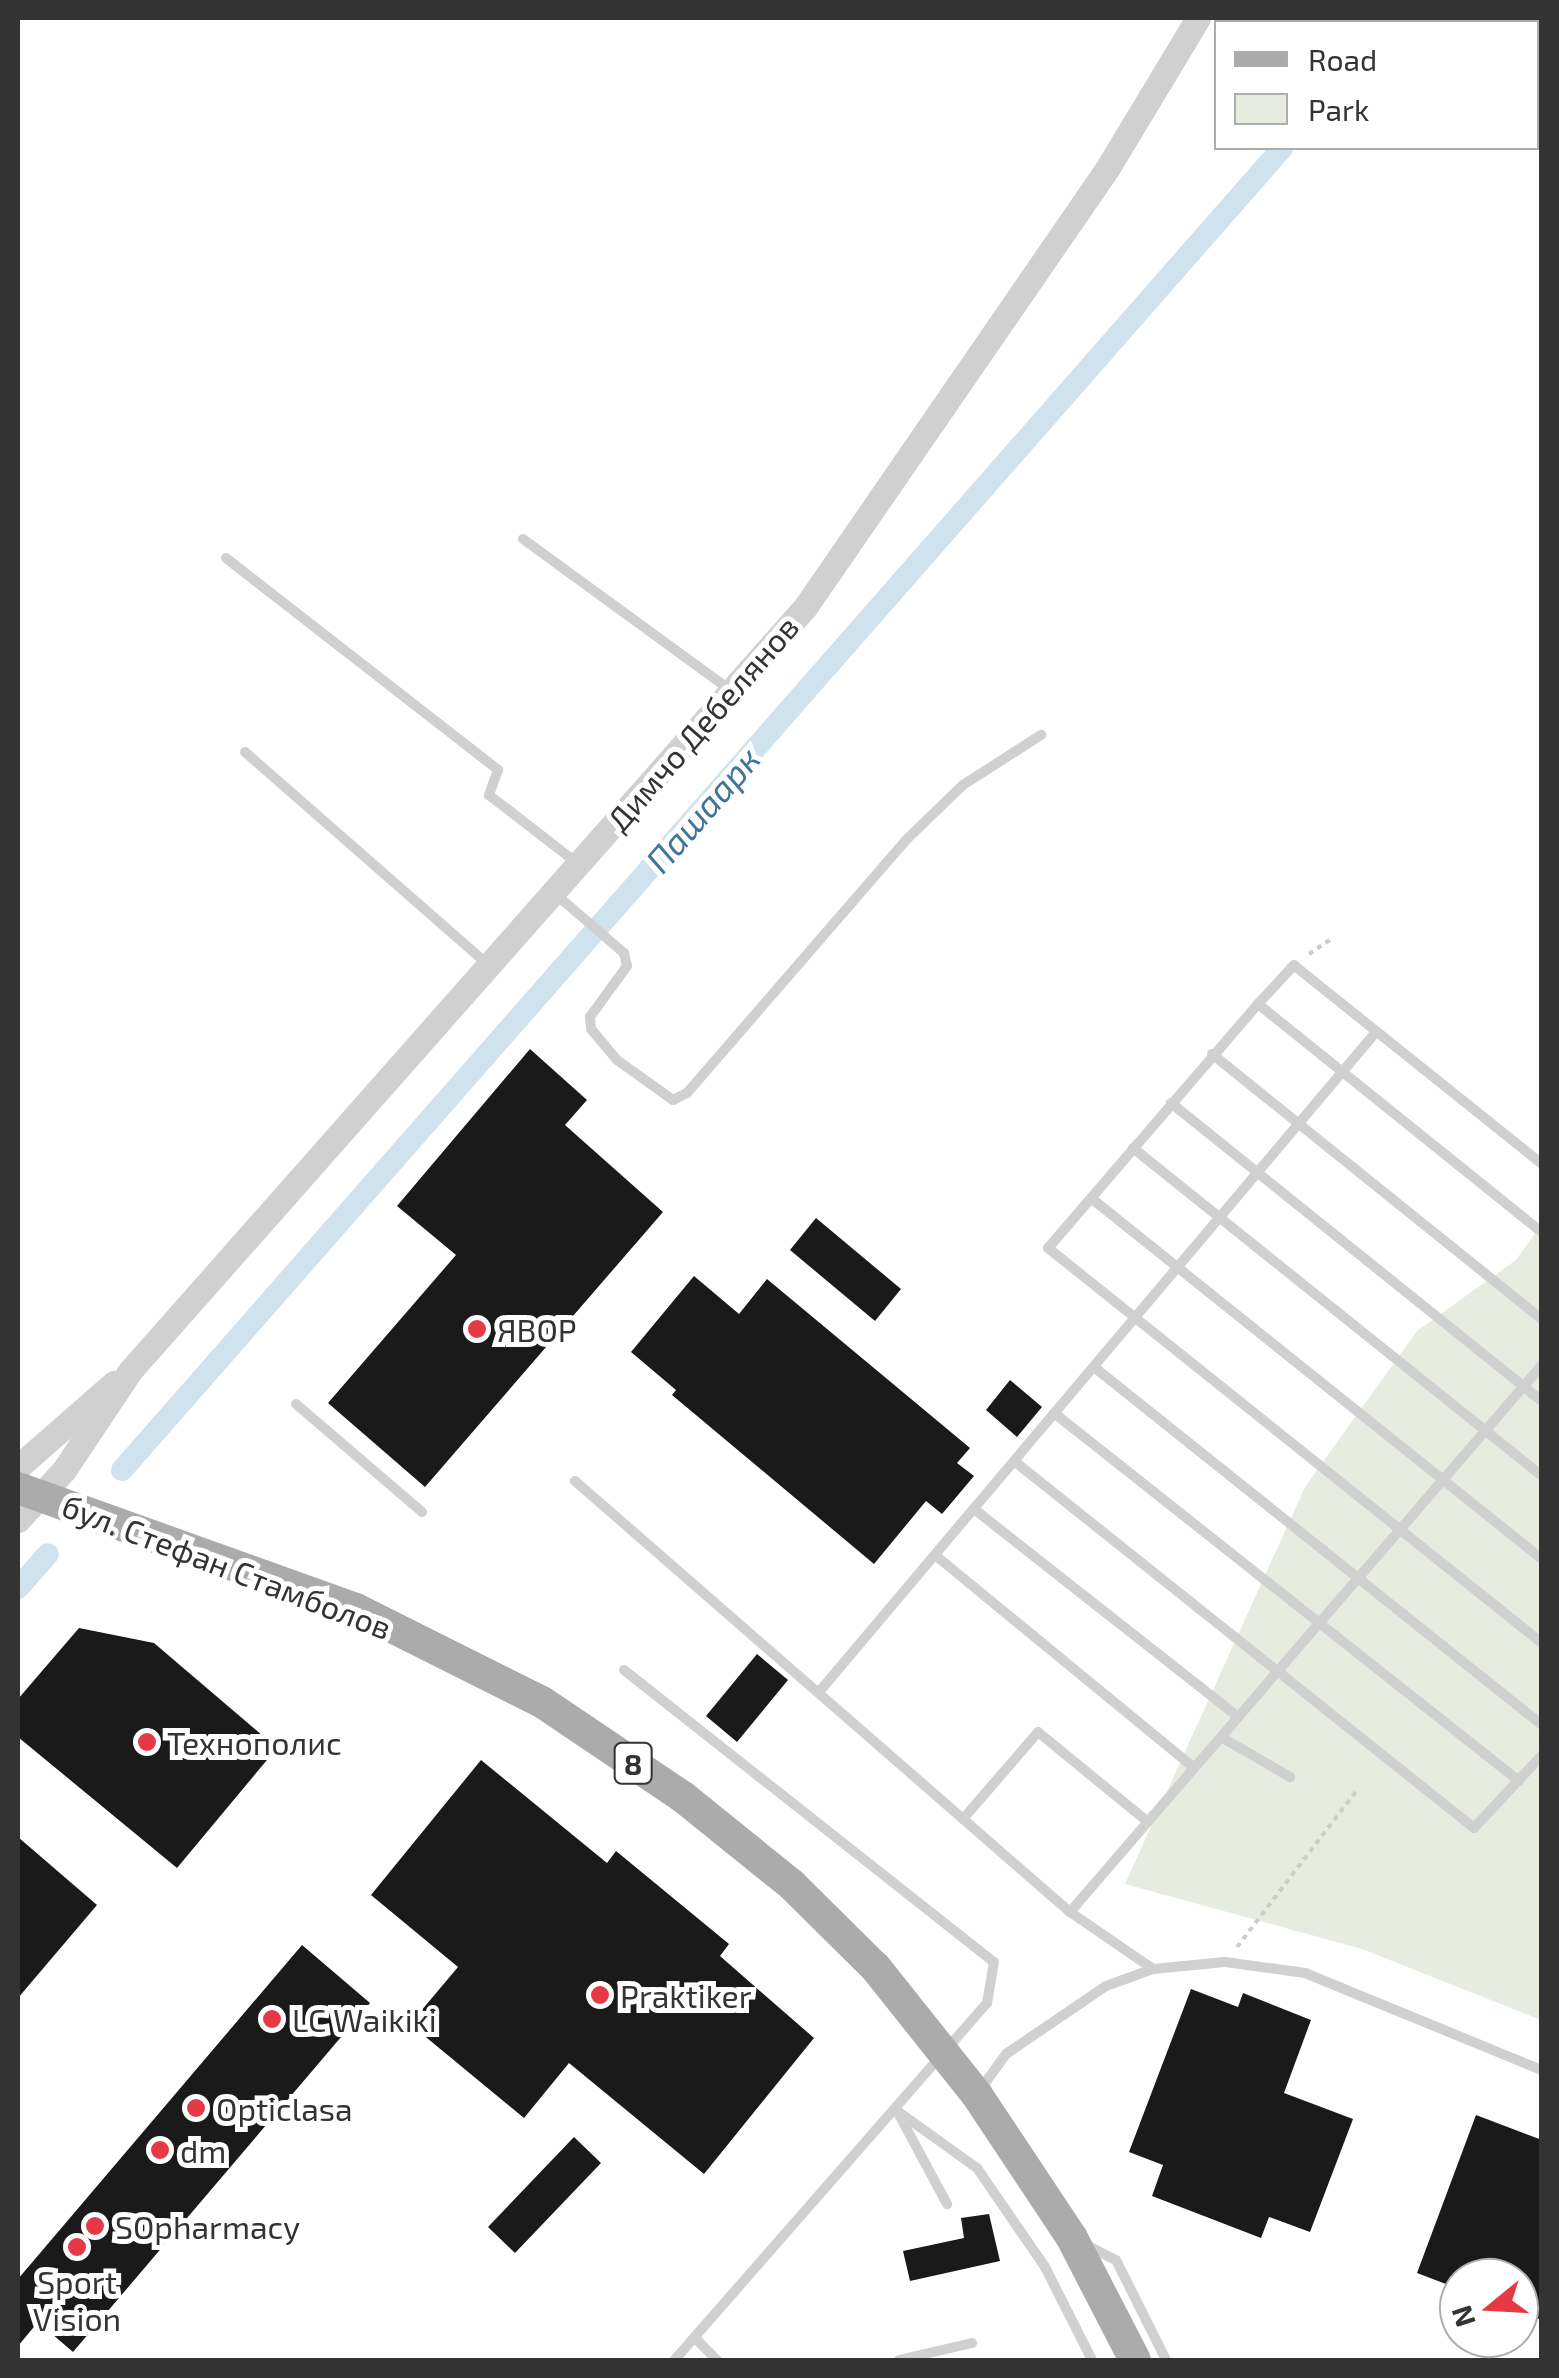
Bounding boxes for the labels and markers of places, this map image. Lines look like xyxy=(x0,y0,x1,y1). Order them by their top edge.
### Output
place label: ЯВОР xyxy=(497,1310,577,1348)
marker: ЯВОР xyxy=(466,1318,488,1340)
place label: Технополис xyxy=(167,1723,342,1761)
marker: Технополис xyxy=(136,1731,158,1753)
place label: Praktiker xyxy=(620,1976,752,2014)
marker: Praktiker xyxy=(589,1984,611,2006)
place label: LC Waikiki xyxy=(292,2000,437,2038)
marker: LC Waikiki xyxy=(261,2008,283,2030)
place label: Opticlasa xyxy=(216,2089,353,2127)
marker: Opticlasa xyxy=(185,2097,207,2119)
place label: dm xyxy=(180,2131,226,2169)
marker: dm xyxy=(149,2139,171,2161)
place label: SOpharmacy xyxy=(115,2207,300,2245)
marker: SOpharmacy xyxy=(84,2215,106,2237)
marker: Sport Vision xyxy=(66,2236,88,2258)
place label: Sport Vision xyxy=(33,2263,121,2338)

